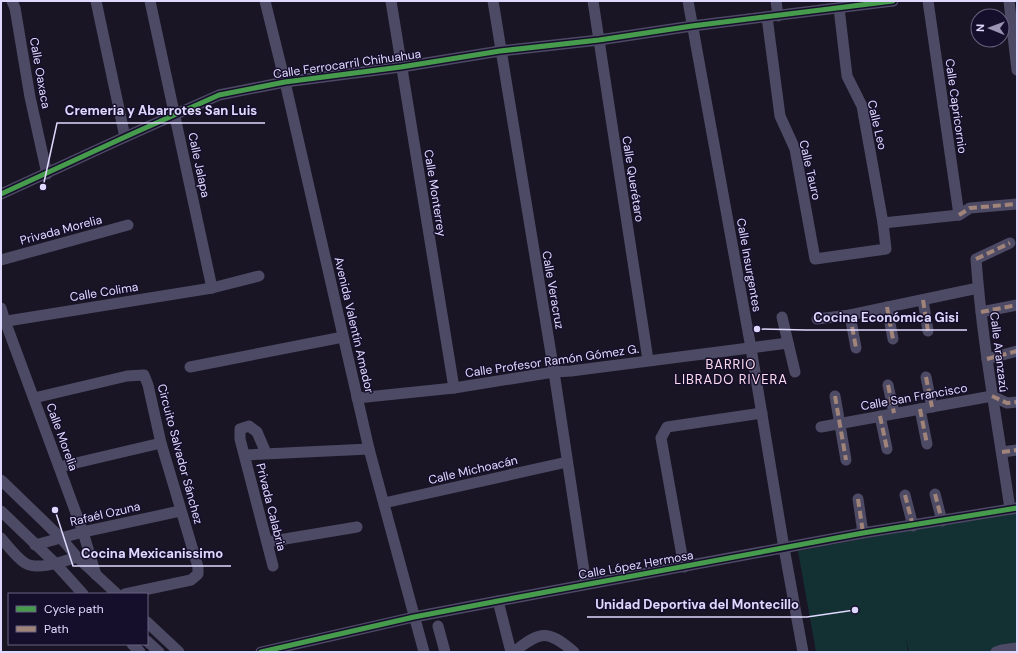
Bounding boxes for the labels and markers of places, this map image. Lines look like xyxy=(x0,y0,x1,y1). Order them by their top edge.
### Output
callout: Cremeria y Abarrotes San Luis xyxy=(57,98,265,123)
callout: Cocina Económica Gisi xyxy=(806,305,967,330)
callout: Cocina Mexicanissimo xyxy=(73,541,231,566)
callout: Unidad Deportiva del Montecillo xyxy=(587,592,807,617)

